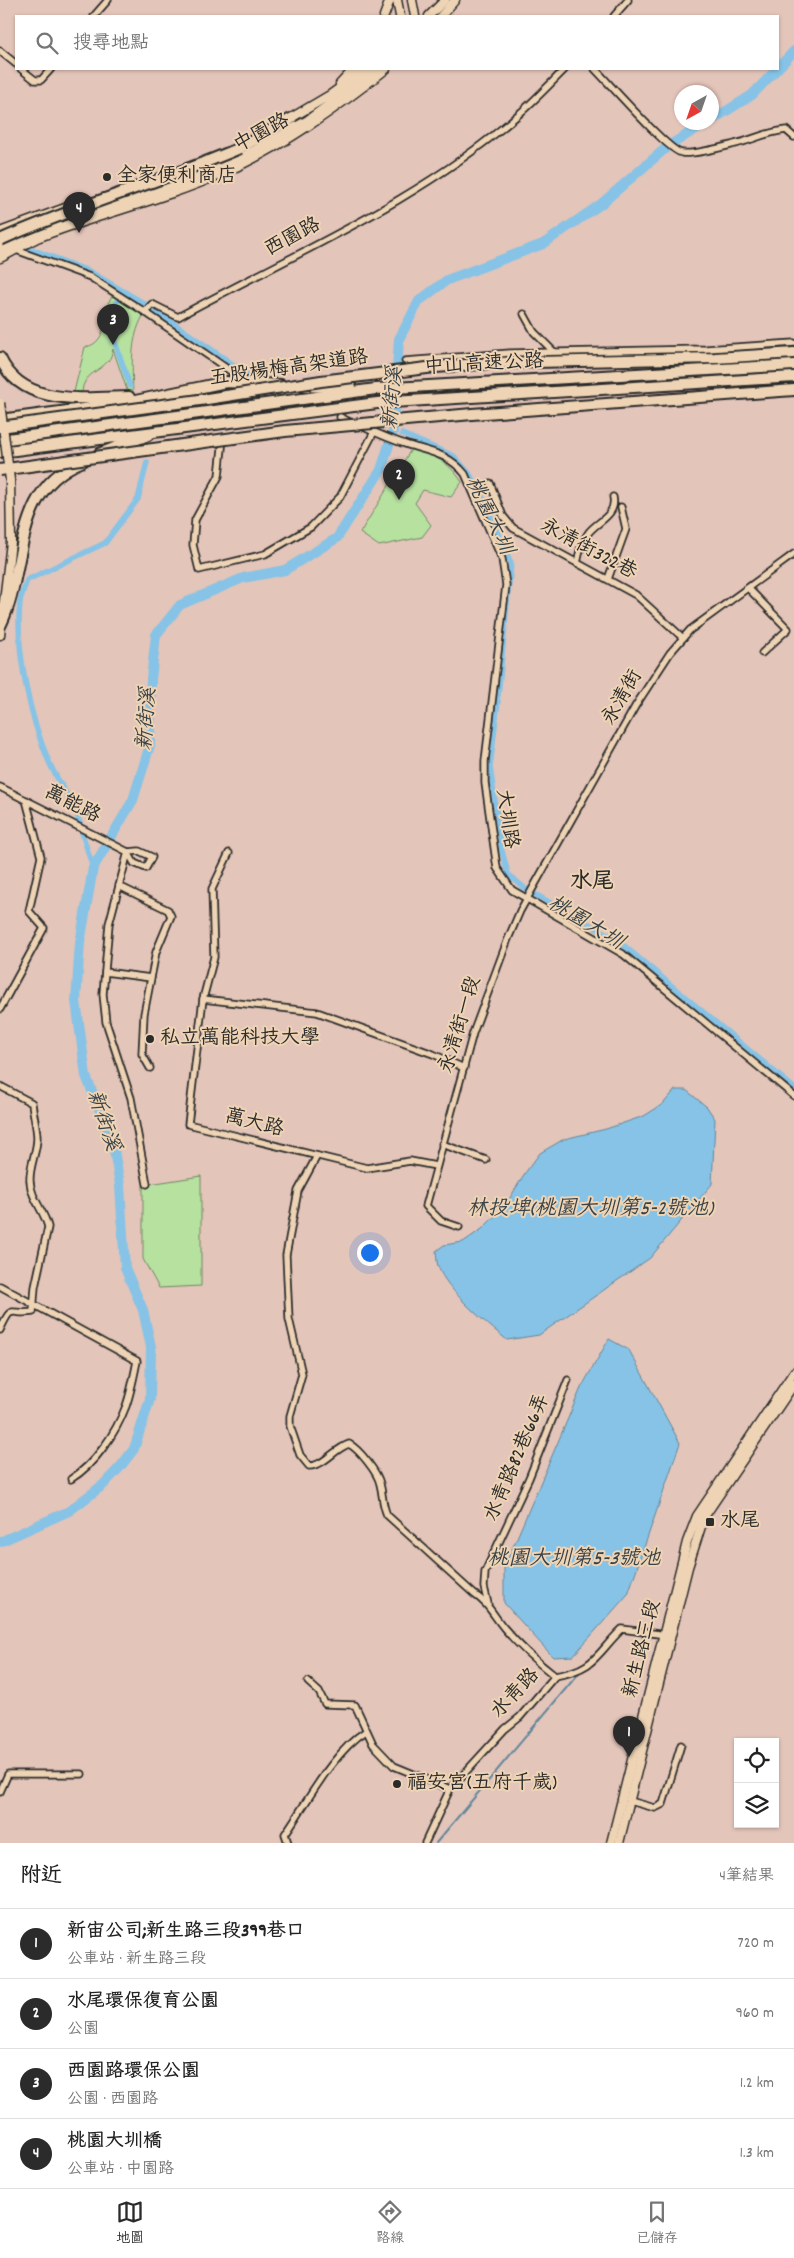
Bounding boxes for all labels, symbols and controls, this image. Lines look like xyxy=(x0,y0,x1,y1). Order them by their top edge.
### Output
search box xyxy=(15,15,779,70)
icon: search xyxy=(33,29,61,57)
text: 搜尋地點 xyxy=(73,31,149,58)
north arrow xyxy=(674,85,719,130)
street label: 中園路 xyxy=(229,107,296,160)
place label: 全家便利商店 xyxy=(117,163,237,191)
marker: 全家便利商店 xyxy=(101,171,113,183)
pin: 4 xyxy=(63,192,95,233)
street label: 西園路 xyxy=(260,211,327,264)
pin: 3 xyxy=(97,304,129,345)
street label: 五股楊梅高架道路 xyxy=(208,344,371,394)
street label: 中山高速公路 xyxy=(423,348,546,382)
water label: 新街溪 xyxy=(376,364,412,431)
pin: 2 xyxy=(383,459,415,500)
water label: 桃園大圳 xyxy=(456,472,521,562)
street label: 永清街322巷 xyxy=(534,513,642,588)
street label: 永清街 xyxy=(596,665,650,731)
water label: 新街溪 xyxy=(131,686,165,751)
street label: 萬能路 xyxy=(39,779,106,832)
street label: 大圳路 xyxy=(488,787,524,852)
district label: 水尾 xyxy=(570,867,614,898)
water label: 桃園大圳 xyxy=(541,890,630,960)
street label: 永清街一段 xyxy=(433,973,489,1077)
place label: 私立萬能科技大學 xyxy=(160,1025,320,1053)
marker: 私立萬能科技大學 xyxy=(144,1033,156,1045)
water label: 新街溪 xyxy=(78,1086,127,1157)
street label: 萬大路 xyxy=(222,1103,287,1145)
water label: 林投埤(桃園大圳第5-2號池) xyxy=(467,1195,715,1225)
your location xyxy=(357,1240,383,1266)
street label: 水青路82巷66弄 xyxy=(478,1390,558,1526)
place label: 水尾 xyxy=(720,1508,760,1536)
marker: 水尾 xyxy=(704,1516,716,1528)
water label: 桃園大圳第5-3號池 xyxy=(487,1545,662,1575)
street label: 新生路三段 xyxy=(617,1597,669,1701)
street label: 水青路 xyxy=(485,1662,547,1725)
pin: 1 xyxy=(613,1716,645,1757)
map controls xyxy=(734,1738,779,1828)
button: locate xyxy=(734,1738,779,1783)
place label: 福安宮(五府千歲) xyxy=(407,1770,557,1798)
marker: 福安宮(五府千歲) xyxy=(391,1778,403,1790)
button: layers xyxy=(734,1783,779,1828)
text: 附近 xyxy=(20,1862,62,1892)
text: 4筆結果 xyxy=(719,1865,774,1888)
text: 新宙公司;新生路三段399巷口 xyxy=(67,1919,305,1946)
text: 1 xyxy=(34,1932,38,1955)
text: 720 m xyxy=(738,1932,774,1955)
text: 公車站 · 新生路三段 xyxy=(67,1948,206,1971)
text: 水尾環保復育公園 xyxy=(67,1989,219,2016)
text: 2 xyxy=(33,2002,40,2025)
text: 960 m xyxy=(735,2002,774,2025)
text: 公園 xyxy=(67,2018,99,2041)
text: 西園路環保公園 xyxy=(67,2059,200,2086)
text: 3 xyxy=(32,2072,40,2095)
text: 1.2 km xyxy=(740,2072,774,2095)
text: 公園 · 西園路 xyxy=(67,2088,158,2111)
text: 桃園大圳橋 xyxy=(67,2129,162,2156)
text: 4 xyxy=(33,2142,39,2165)
text: 1.3 km xyxy=(740,2142,774,2165)
text: 公車站 · 中園路 xyxy=(67,2158,174,2181)
tab: 地圖 xyxy=(116,2198,144,2249)
tab: 路線 xyxy=(376,2198,404,2249)
tab: 已儲存 xyxy=(636,2198,678,2249)

